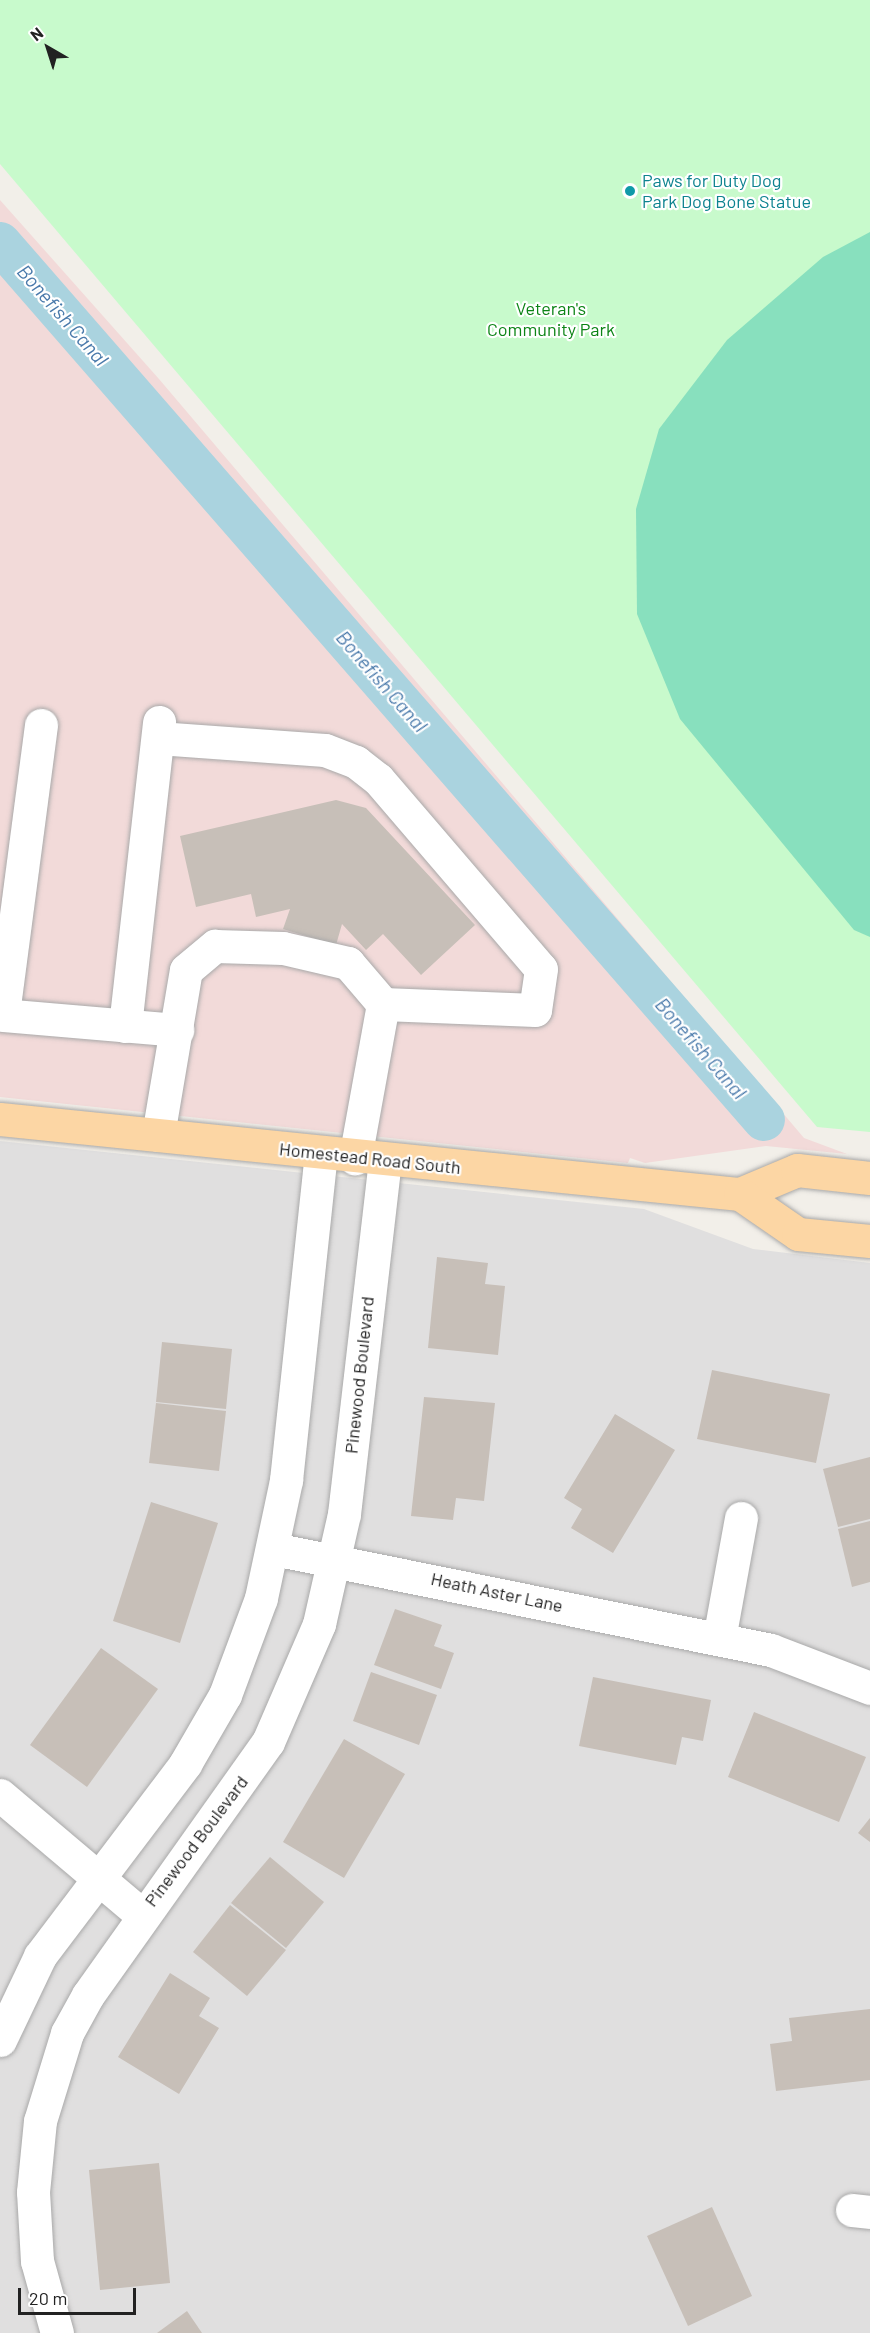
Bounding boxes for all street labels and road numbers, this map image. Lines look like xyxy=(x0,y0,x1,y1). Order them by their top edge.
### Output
street label: Homestead Road South xyxy=(278,1138,462,1178)
street label: Pinewood Boulevard xyxy=(340,1295,378,1455)
street label: Heath Aster Lane xyxy=(429,1567,565,1617)
street label: Pinewood Boulevard xyxy=(140,1771,252,1911)

